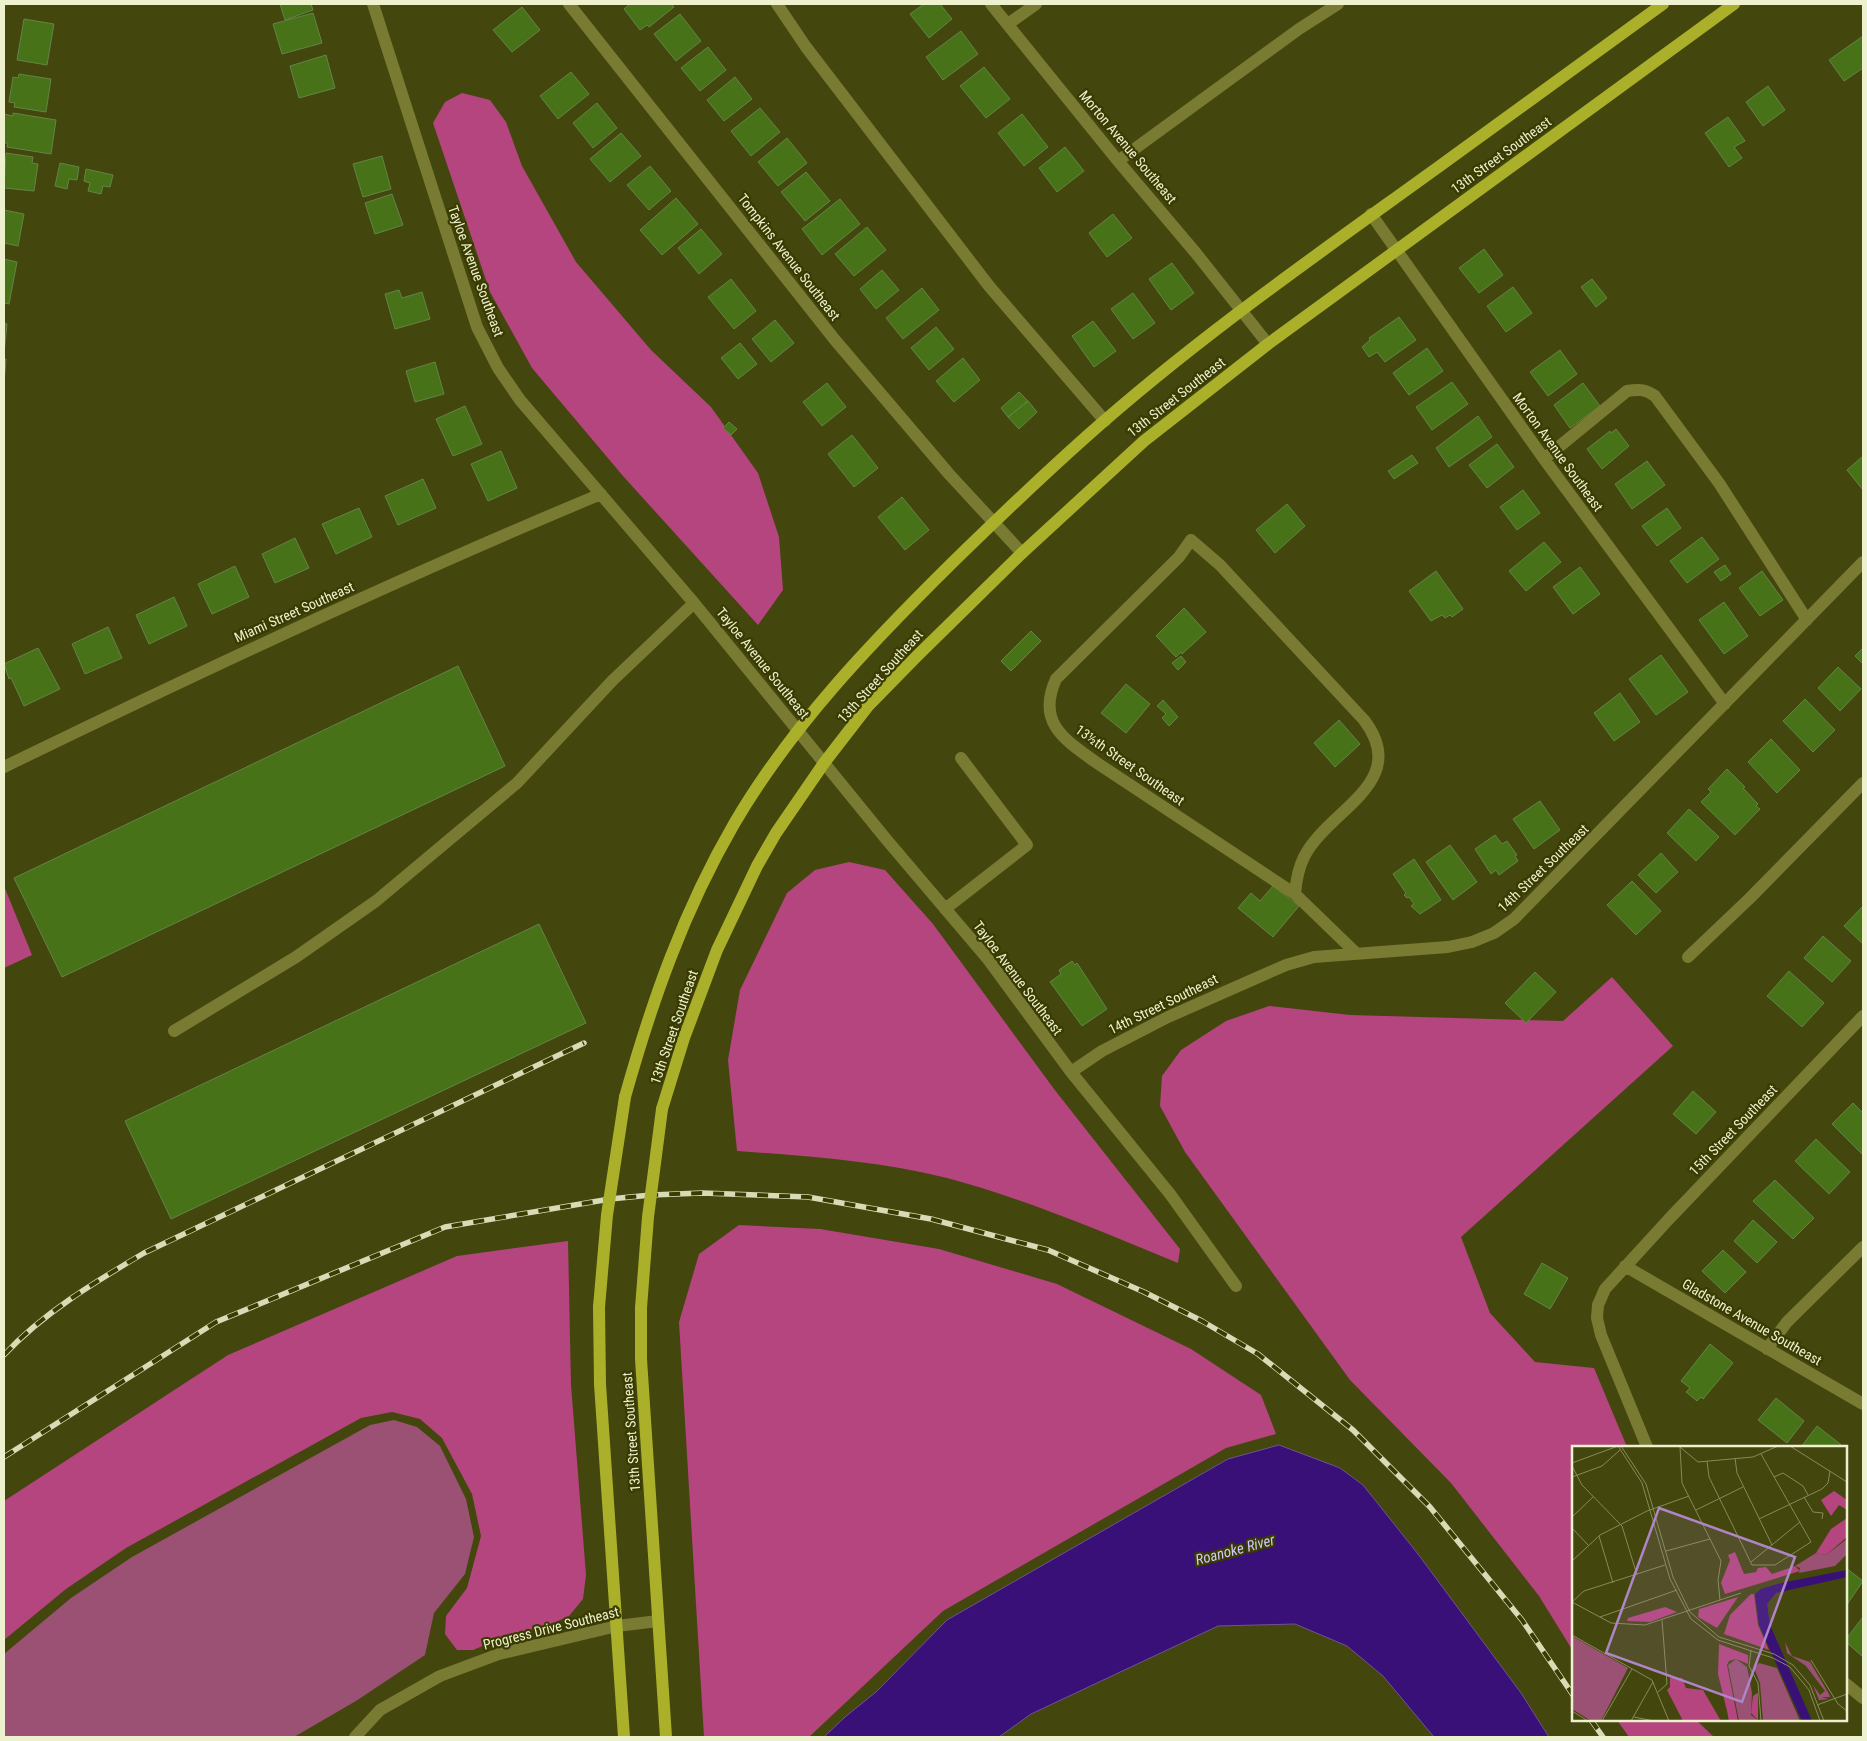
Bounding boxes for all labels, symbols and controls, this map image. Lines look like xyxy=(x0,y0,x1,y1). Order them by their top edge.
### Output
street label: Morton Avenue Southeast xyxy=(1076,87,1180,207)
street label: 13th Street Southeast xyxy=(1448,113,1554,197)
street label: Tompkins Avenue Southeast xyxy=(735,191,843,323)
street label: Tayloe Avenue Southeast xyxy=(445,203,507,339)
street label: 13th Street Southeast xyxy=(1124,354,1228,440)
street label: Morton Avenue Southeast xyxy=(1510,390,1606,514)
street label: Miami Street Southeast xyxy=(232,578,356,646)
street label: Tayloe Avenue Southeast xyxy=(713,604,813,722)
street label: 13th Street Southeast xyxy=(834,626,926,726)
street label: 13½th Street Southeast xyxy=(1072,721,1188,809)
street label: 14th Street Southeast xyxy=(1494,821,1592,915)
street label: Tayloe Avenue Southeast xyxy=(970,918,1066,1038)
street label: 13th Street Southeast xyxy=(647,968,701,1086)
street label: 14th Street Southeast xyxy=(1106,971,1220,1037)
street label: 15th Street Southeast xyxy=(1686,1081,1780,1179)
street label: Gladstone Avenue Southeast xyxy=(1679,1275,1825,1369)
street label: 13th Street Southeast xyxy=(619,1372,643,1492)
inset map xyxy=(1572,1446,1847,1721)
water label: Roanoke River xyxy=(1193,1531,1277,1569)
street label: Progress Drive Southeast xyxy=(481,1603,621,1653)

